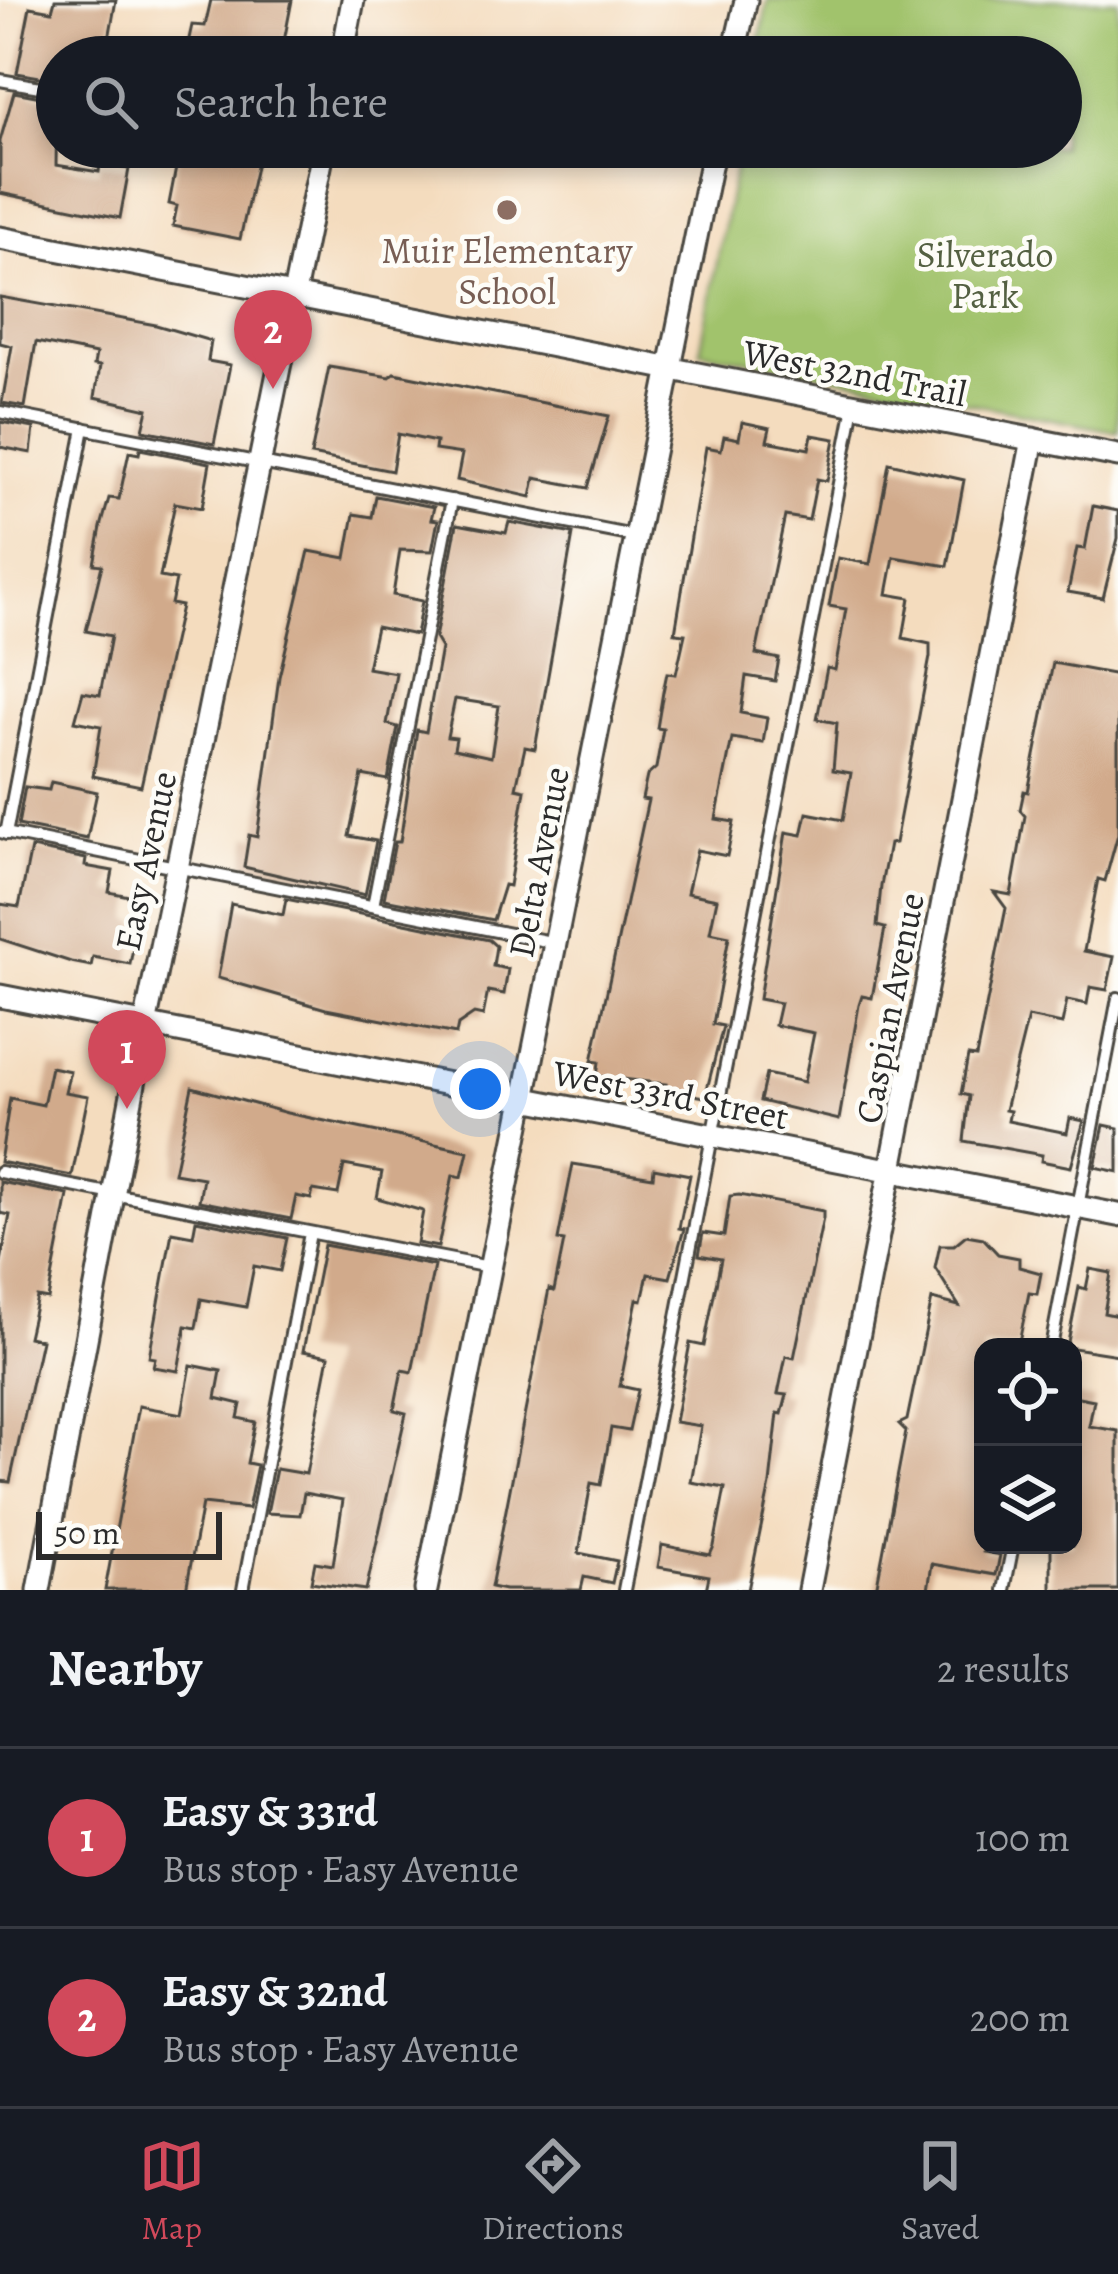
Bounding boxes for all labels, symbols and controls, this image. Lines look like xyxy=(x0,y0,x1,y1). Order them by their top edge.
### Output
search box xyxy=(36,36,1082,168)
icon: search xyxy=(78,69,144,135)
text: Search here xyxy=(174,71,388,133)
marker: Muir Elementary School xyxy=(494,197,520,223)
place label: Muir Elementary School xyxy=(381,226,634,316)
park label: Silverado Park xyxy=(917,230,1053,320)
pin: 2 xyxy=(234,290,312,389)
street label: West 32nd Trail xyxy=(738,327,971,418)
street label: Delta Avenue xyxy=(496,763,581,962)
street label: Easy Avenue xyxy=(103,767,188,955)
street label: Caspian Avenue xyxy=(843,889,936,1128)
pin: 1 xyxy=(88,1010,166,1109)
street label: West 33rd Street xyxy=(548,1047,793,1141)
your location xyxy=(450,1059,510,1119)
map controls xyxy=(974,1338,1082,1554)
button: locate xyxy=(974,1338,1082,1446)
button: layers xyxy=(974,1446,1082,1554)
scale bar xyxy=(36,1506,222,1559)
text: 50 m xyxy=(54,1510,120,1555)
text: Nearby xyxy=(48,1633,202,1703)
text: 2 results xyxy=(937,1642,1070,1695)
text: Easy & 33rd xyxy=(162,1780,378,1842)
text: 1 xyxy=(80,1811,94,1864)
text: 100 m xyxy=(975,1811,1070,1864)
text: Bus stop · Easy Avenue xyxy=(162,1842,519,1895)
text: Easy & 32nd xyxy=(162,1960,388,2022)
text: 2 xyxy=(78,1991,96,2044)
text: 200 m xyxy=(970,1991,1070,2044)
text: Bus stop · Easy Avenue xyxy=(162,2022,519,2075)
tab: Map xyxy=(139,2133,205,2250)
tab: Directions xyxy=(482,2133,624,2250)
tab: Saved xyxy=(901,2133,979,2250)

